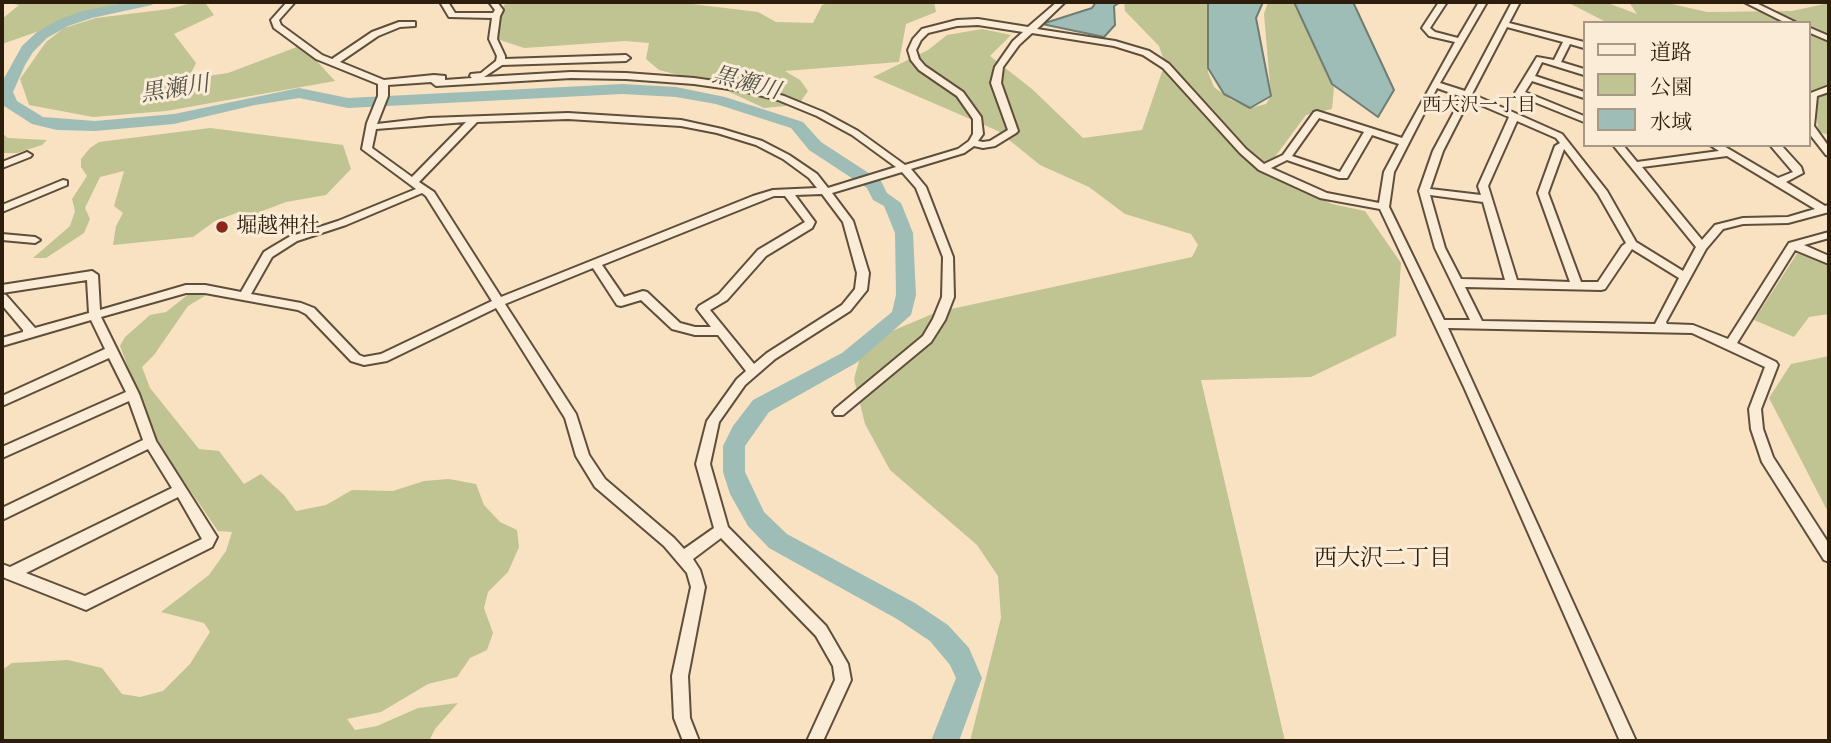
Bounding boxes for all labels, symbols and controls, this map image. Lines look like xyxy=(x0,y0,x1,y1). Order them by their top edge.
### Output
legend xyxy=(1582,21,1810,147)
text: 道路 xyxy=(1650,40,1692,64)
water label: 黒瀬川 xyxy=(709,62,783,106)
water label: 黒瀬川 xyxy=(139,71,211,109)
text: 公園 xyxy=(1650,75,1692,99)
district label: 西大沢一丁目 xyxy=(1422,95,1536,117)
text: 水域 xyxy=(1650,110,1692,134)
place label: 堀越神社 xyxy=(236,214,320,240)
marker: 堀越神社 xyxy=(214,219,230,235)
district label: 西大沢二丁目 xyxy=(1314,545,1452,573)

